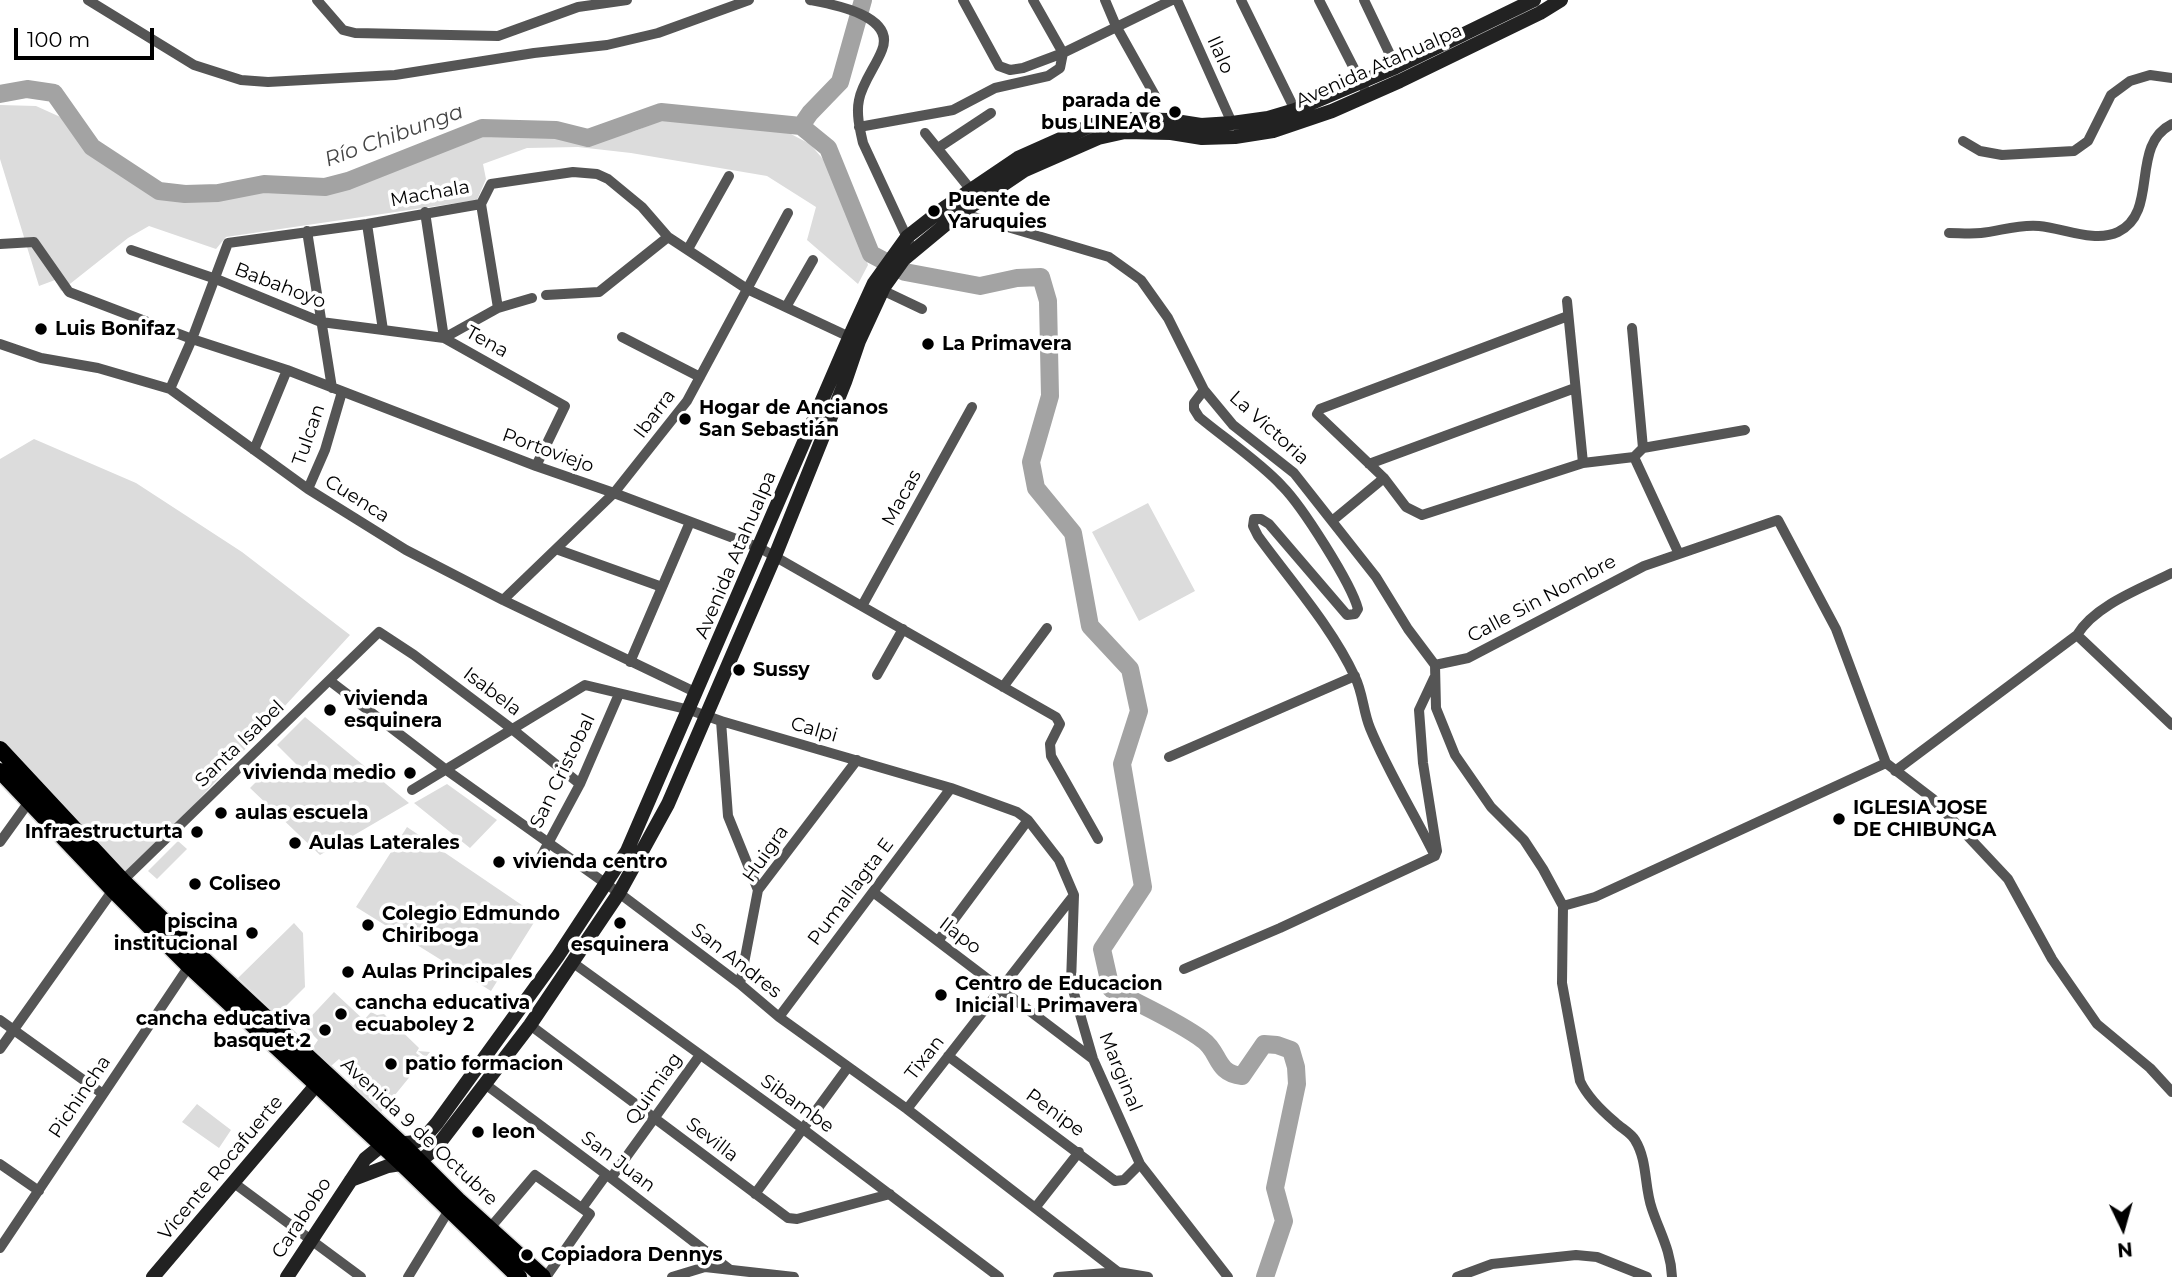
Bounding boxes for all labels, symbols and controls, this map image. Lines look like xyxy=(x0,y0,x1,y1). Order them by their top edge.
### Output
scale bar xyxy=(18,14,158,58)
street label: Avenida Atahualpa xyxy=(1292,19,1466,113)
text: 100 m xyxy=(27,27,90,52)
street label: Ilalo xyxy=(1202,33,1238,77)
place label: parada de bus LINEA 8 xyxy=(1041,90,1161,134)
water label: Río Chibunga xyxy=(321,99,467,173)
marker: parada de bus LINEA 8 xyxy=(1167,104,1183,120)
street label: Machala xyxy=(388,176,472,212)
place label: Puente de Yaruquies xyxy=(948,189,1051,233)
marker: Puente de Yaruquies xyxy=(926,203,942,219)
street label: Babahoyo xyxy=(231,258,329,314)
place label: Luis Bonifaz xyxy=(55,318,176,340)
marker: Luis Bonifaz xyxy=(33,321,49,337)
street label: Tena xyxy=(462,321,512,363)
place label: La Primavera xyxy=(942,333,1072,355)
marker: La Primavera xyxy=(920,336,936,352)
street label: Ibarra xyxy=(629,385,681,443)
street label: La Victoria xyxy=(1224,386,1314,470)
place label: Hogar de Ancianos San Sebastián xyxy=(699,397,888,441)
street label: Tulcan xyxy=(288,401,330,469)
marker: Hogar de Ancianos San Sebastián xyxy=(677,411,693,427)
street label: Portoviejo xyxy=(499,424,597,478)
street label: Macas xyxy=(877,466,927,530)
street label: Avenida Atahualpa xyxy=(690,468,782,642)
street label: Cuenca xyxy=(320,470,394,528)
street label: Calle Sin Nombre xyxy=(1464,550,1620,648)
place label: Sussy xyxy=(753,659,810,681)
marker: Sussy xyxy=(731,662,747,678)
street label: Isabela xyxy=(458,663,526,721)
place label: vivienda esquinera xyxy=(344,688,442,732)
street label: Santa Isabel xyxy=(191,696,289,792)
marker: vivienda esquinera xyxy=(322,702,338,718)
street label: San Cristobal xyxy=(525,710,601,832)
street label: Calpi xyxy=(788,712,840,748)
place label: vivienda medio xyxy=(243,762,396,784)
marker: vivienda medio xyxy=(402,765,418,781)
place label: IGLESIA JOSE DE CHIBUNGA xyxy=(1853,797,1996,841)
place label: aulas escuela xyxy=(235,802,368,824)
marker: aulas escuela xyxy=(213,805,229,821)
marker: IGLESIA JOSE DE CHIBUNGA xyxy=(1831,811,1847,827)
place label: Infraestructurta xyxy=(25,821,183,843)
street label: Huigra xyxy=(738,821,794,887)
marker: Infraestructurta xyxy=(189,824,205,840)
place label: Aulas Laterales xyxy=(309,832,460,854)
street label: Pumallagta E xyxy=(803,834,899,950)
marker: Aulas Laterales xyxy=(287,835,303,851)
place label: vivienda centro xyxy=(513,851,668,873)
marker: vivienda centro xyxy=(491,854,507,870)
place label: Coliseo xyxy=(209,873,281,895)
marker: Coliseo xyxy=(187,876,203,892)
place label: Colegio Edmundo Chiriboga xyxy=(382,903,560,947)
place label: piscina institucional xyxy=(114,911,238,955)
street label: Ilapo xyxy=(934,913,986,959)
marker: esquinera xyxy=(612,915,628,931)
marker: Colegio Edmundo Chiriboga xyxy=(360,917,376,933)
street label: San Andres xyxy=(686,919,786,1003)
marker: piscina institucional xyxy=(244,925,260,941)
place label: esquinera xyxy=(571,934,669,956)
place label: Aulas Principales xyxy=(362,961,532,983)
marker: Aulas Principales xyxy=(340,964,356,980)
place label: Centro de Educacion Inicial L Primavera xyxy=(955,973,1163,1017)
marker: Centro de Educacion Inicial L Primavera xyxy=(933,987,949,1003)
place label: cancha educativa ecuaboley 2 xyxy=(355,992,530,1036)
marker: cancha educativa ecuaboley 2 xyxy=(333,1006,349,1022)
place label: cancha educativa basquet 2 xyxy=(136,1008,311,1052)
marker: cancha educativa basquet 2 xyxy=(317,1022,333,1038)
street label: Marginal xyxy=(1094,1029,1146,1115)
street label: Tixan xyxy=(901,1031,949,1085)
street label: Quimiag xyxy=(621,1048,687,1130)
street label: Pichincha xyxy=(44,1051,116,1143)
street label: Avenida 9 de Octubre xyxy=(336,1053,502,1211)
place label: patio formacion xyxy=(405,1053,563,1075)
marker: patio formacion xyxy=(383,1056,399,1072)
street label: Sibambe xyxy=(756,1070,838,1138)
street label: Penipe xyxy=(1021,1084,1089,1142)
street label: Vicente Rocafuerte xyxy=(154,1091,288,1245)
street label: Sevilla xyxy=(681,1113,743,1167)
place label: leon xyxy=(492,1121,535,1143)
marker: leon xyxy=(470,1124,486,1140)
street label: San Juan xyxy=(576,1127,660,1197)
street label: Carabobo xyxy=(267,1173,337,1263)
north arrow xyxy=(2088,1193,2158,1263)
text: N xyxy=(2116,1237,2134,1262)
place label: Copiadora Dennys xyxy=(541,1244,723,1266)
marker: Copiadora Dennys xyxy=(519,1247,535,1263)

